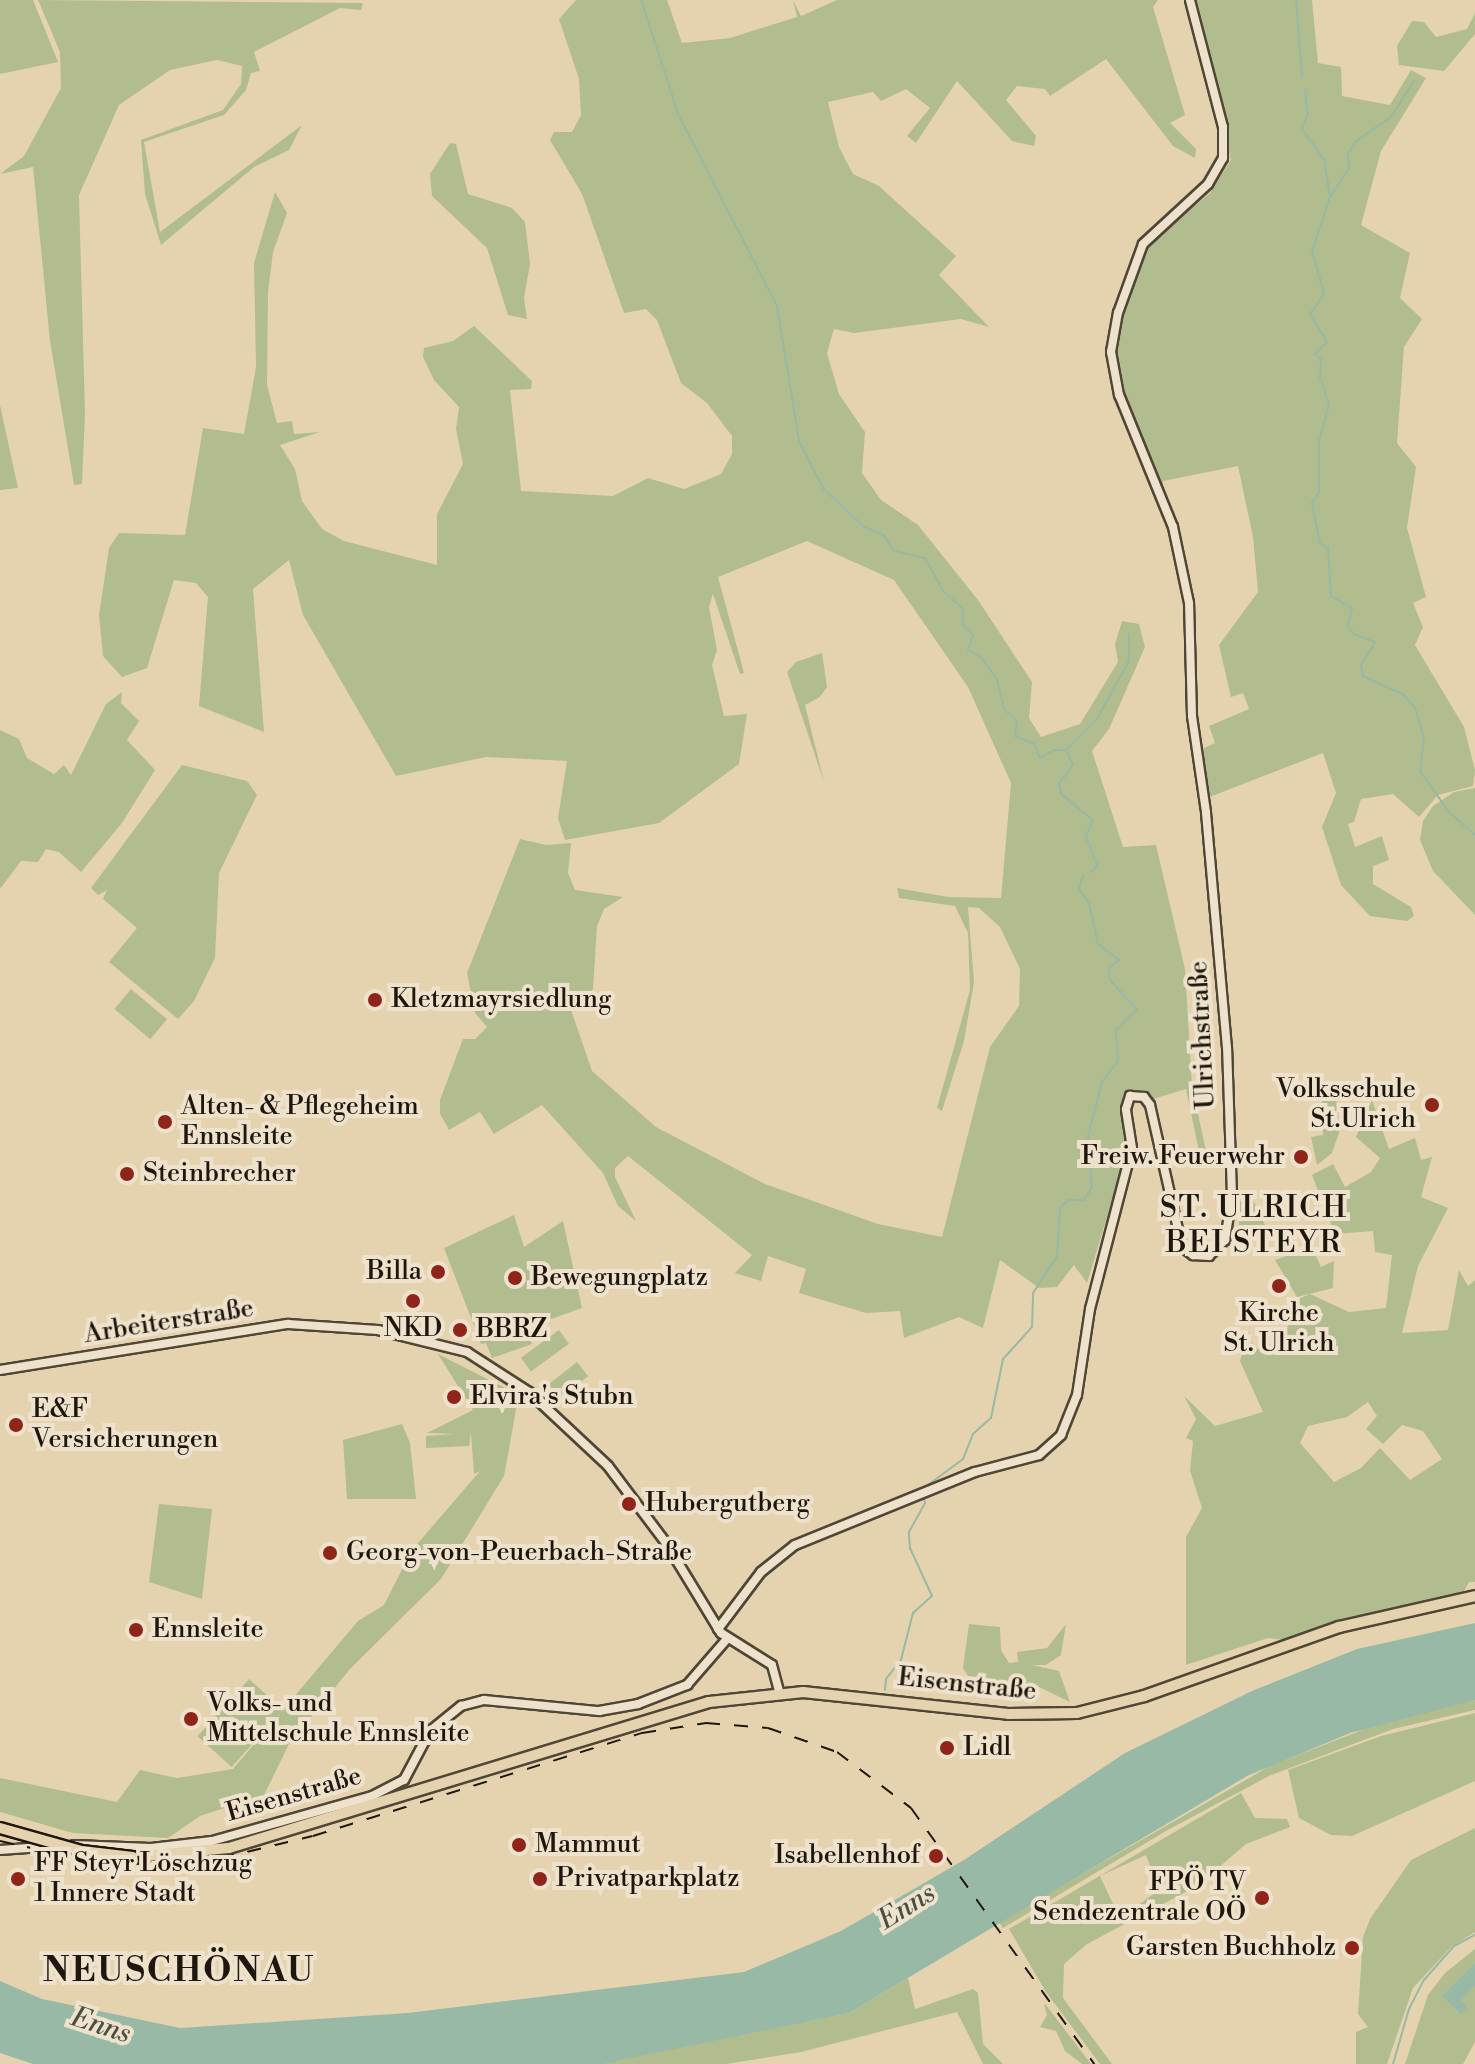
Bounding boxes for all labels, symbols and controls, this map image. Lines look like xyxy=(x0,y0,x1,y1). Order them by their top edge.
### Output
street label: Ulrichstraße xyxy=(1184,960,1222,1110)
place label: Kletzmayrsiedlung xyxy=(391,984,611,1016)
marker: Kletzmayrsiedlung xyxy=(366,991,384,1009)
place label: Volksschule St.Ulrich xyxy=(1276,1074,1416,1136)
place label: Alten- & Pflegeheim Ennsleite xyxy=(181,1091,419,1152)
marker: Volksschule St.Ulrich xyxy=(1423,1096,1441,1114)
marker: Alten- & Pflegeheim Ennsleite xyxy=(156,1113,174,1131)
place label: Freiw. Feuerwehr xyxy=(1081,1141,1285,1173)
marker: Freiw. Feuerwehr xyxy=(1292,1148,1310,1166)
place label: Steinbrecher xyxy=(143,1158,296,1190)
marker: Steinbrecher xyxy=(118,1165,136,1183)
district label: ST. ULRICH BEI STEYR xyxy=(1160,1190,1348,1260)
place label: Billa xyxy=(367,1256,422,1288)
place label: Bewegungplatz xyxy=(531,1262,708,1294)
marker: Billa xyxy=(429,1263,447,1281)
marker: Bewegungplatz xyxy=(506,1269,524,1287)
marker: Kirche St. Ulrich xyxy=(1270,1277,1288,1295)
marker: NKD xyxy=(404,1292,422,1310)
street label: Arbeiterstraße xyxy=(82,1293,256,1351)
place label: Kirche St. Ulrich xyxy=(1224,1298,1334,1360)
place label: NKD xyxy=(384,1313,442,1345)
place label: BBRZ xyxy=(476,1314,547,1346)
marker: BBRZ xyxy=(451,1321,469,1339)
place label: Elvira's Stubn xyxy=(470,1381,634,1413)
marker: Elvira's Stubn xyxy=(445,1388,463,1406)
place label: E&F Versicherungen xyxy=(32,1394,218,1456)
marker: E&F Versicherungen xyxy=(7,1416,25,1434)
place label: Hubergutberg xyxy=(645,1488,810,1520)
marker: Hubergutberg xyxy=(620,1495,638,1513)
place label: Georg-von-Peuerbach-Straße xyxy=(346,1537,692,1569)
marker: Georg-von-Peuerbach-Straße xyxy=(321,1544,339,1562)
place label: Ennsleite xyxy=(152,1614,264,1646)
marker: Ennsleite xyxy=(127,1621,145,1639)
street label: Eisenstraße xyxy=(896,1662,1038,1708)
place label: Volks- und Mittelschule Ennsleite xyxy=(207,1688,470,1750)
marker: Volks- und Mittelschule Ennsleite xyxy=(182,1710,200,1728)
place label: Lidl xyxy=(963,1732,1011,1764)
marker: Lidl xyxy=(938,1739,956,1757)
street label: Eisenstraße xyxy=(223,1761,365,1829)
place label: Mammut xyxy=(535,1829,641,1861)
marker: Mammut xyxy=(510,1836,528,1854)
place label: Isabellenhof xyxy=(775,1840,920,1872)
marker: Isabellenhof xyxy=(927,1847,945,1865)
place label: FF Steyr Löschzug 1 Innere Stadt xyxy=(34,1848,252,1910)
place label: Privatparkplatz xyxy=(556,1863,740,1895)
place label: FPÖ TV Sendezentrale OÖ xyxy=(1033,1867,1246,1928)
marker: FF Steyr Löschzug 1 Innere Stadt xyxy=(9,1870,27,1888)
marker: Privatparkplatz xyxy=(531,1870,549,1888)
water label: Enns xyxy=(872,1877,942,1937)
marker: FPÖ TV Sendezentrale OÖ xyxy=(1253,1889,1271,1907)
place label: Garsten Buchholz xyxy=(1126,1932,1336,1964)
marker: Garsten Buchholz xyxy=(1343,1939,1361,1957)
district label: NEUSCHÖNAU xyxy=(43,1952,315,1992)
water label: Enns xyxy=(67,2001,135,2051)

